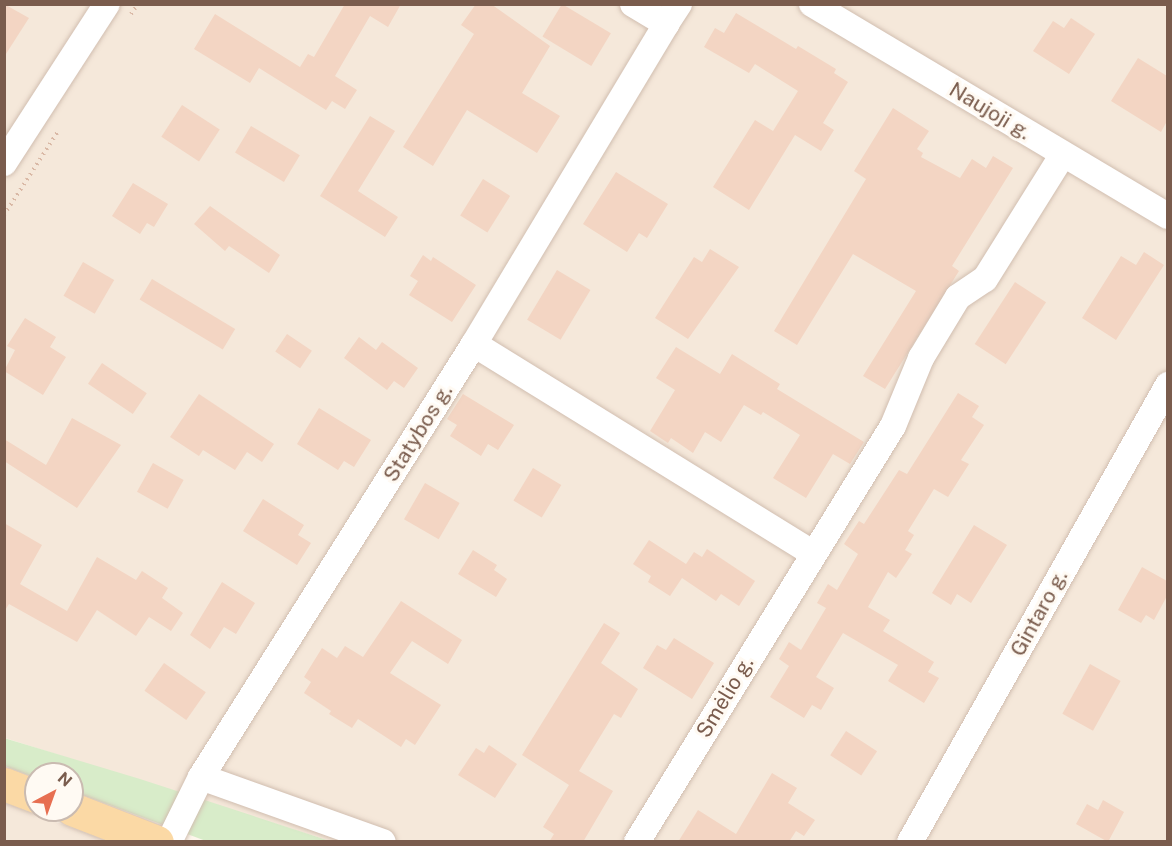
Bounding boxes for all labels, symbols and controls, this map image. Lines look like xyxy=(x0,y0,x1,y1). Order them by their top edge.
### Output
street label: Naujoji g. xyxy=(945,77,1035,145)
street label: Statybos g. xyxy=(378,380,458,486)
street label: Gintaro g. xyxy=(1005,565,1073,661)
street label: Smėlio g. xyxy=(691,652,759,742)
north arrow xyxy=(24,762,84,822)
text: N xyxy=(54,768,76,791)

